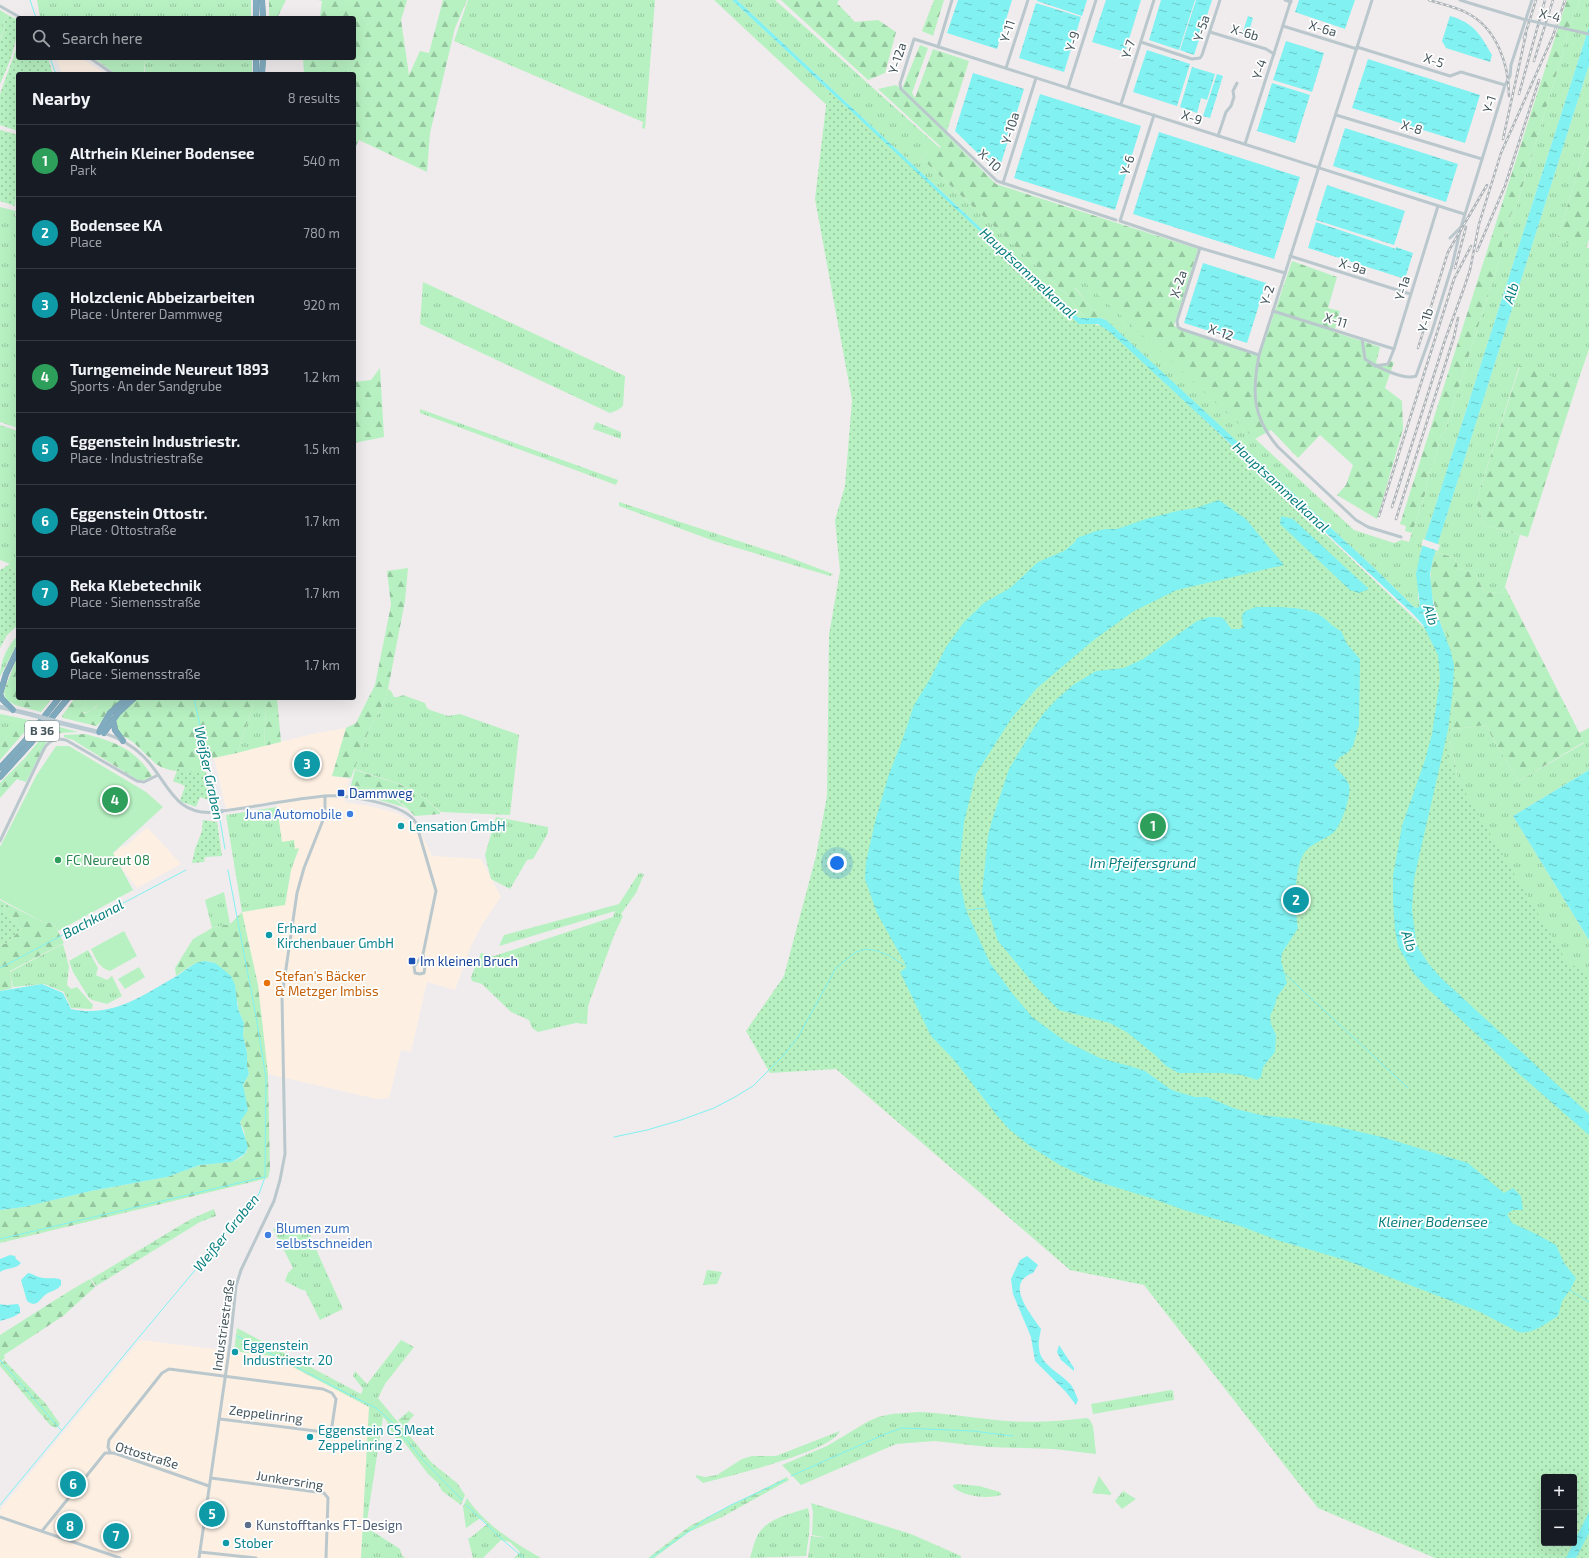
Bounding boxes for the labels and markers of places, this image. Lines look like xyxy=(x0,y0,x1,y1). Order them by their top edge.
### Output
pin: 3 xyxy=(294,749,320,779)
pin: 4 xyxy=(102,785,128,815)
place label: Dammweg xyxy=(349,785,412,801)
marker: Dammweg xyxy=(336,788,346,798)
place label: Juna Automobile xyxy=(245,806,342,822)
marker: Juna Automobile xyxy=(345,809,355,819)
pin: 1 xyxy=(1140,811,1166,841)
place label: Lensation GmbH xyxy=(409,818,506,834)
marker: Lensation GmbH xyxy=(396,821,406,831)
place label: FC Neureut 08 xyxy=(66,852,150,868)
marker: FC Neureut 08 xyxy=(53,855,63,865)
pin: 2 xyxy=(1283,885,1309,915)
place label: Erhard Kirchenbauer GmbH xyxy=(277,920,394,951)
marker: Erhard Kirchenbauer GmbH xyxy=(264,930,274,940)
place label: Im kleinen Bruch xyxy=(420,953,518,969)
marker: Im kleinen Bruch xyxy=(407,956,417,966)
place label: Stefan's Bäcker & Metzger Imbiss xyxy=(275,968,379,999)
marker: Stefan's Bäcker & Metzger Imbiss xyxy=(262,978,272,988)
place label: Blumen zum selbstschneiden xyxy=(276,1220,373,1251)
marker: Blumen zum selbstschneiden xyxy=(263,1230,273,1240)
place label: Eggenstein Industriestr. 20 xyxy=(243,1337,333,1368)
marker: Eggenstein Industriestr. 20 xyxy=(230,1347,240,1357)
place label: Eggenstein CS Meat Zeppelinring 2 xyxy=(318,1422,435,1453)
marker: Eggenstein CS Meat Zeppelinring 2 xyxy=(305,1432,315,1442)
pin: 6 xyxy=(60,1469,86,1499)
pin: 5 xyxy=(199,1499,225,1529)
pin: 8 xyxy=(57,1511,83,1541)
place label: Kunstofftanks FT-Design xyxy=(256,1517,402,1533)
marker: Kunstofftanks FT-Design xyxy=(243,1520,253,1530)
pin: 7 xyxy=(103,1521,129,1551)
place label: Stober xyxy=(234,1535,273,1551)
marker: Stober xyxy=(221,1538,231,1548)

